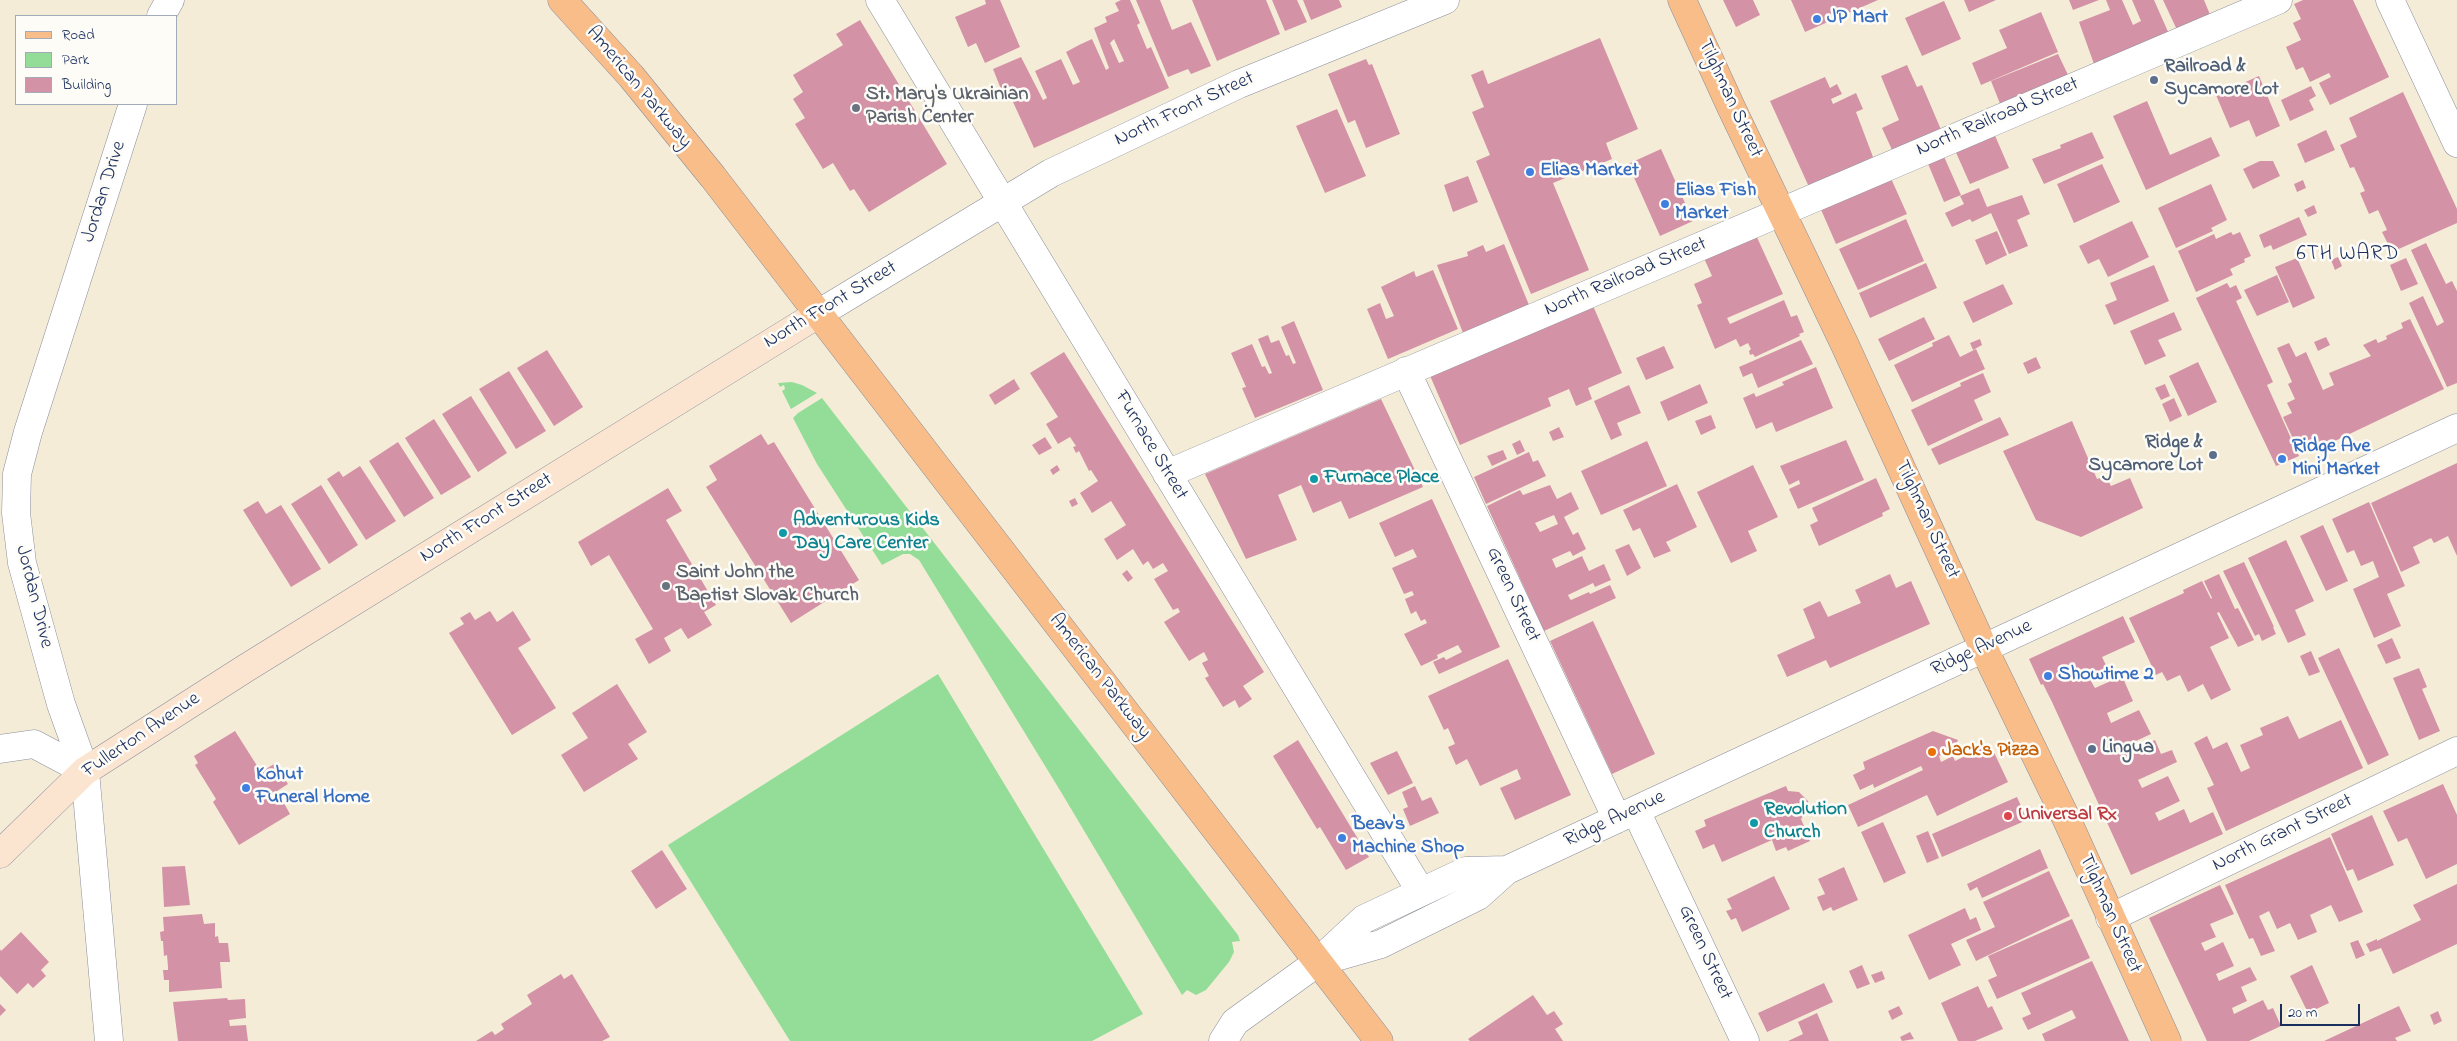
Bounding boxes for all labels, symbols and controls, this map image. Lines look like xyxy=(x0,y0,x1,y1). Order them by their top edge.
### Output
place label: JP Mart xyxy=(1827,7,1888,31)
marker: JP Mart xyxy=(1811,13,1823,25)
legend xyxy=(15,15,178,105)
street label: American Parkway xyxy=(580,22,696,154)
text: Road xyxy=(62,24,95,46)
street label: Tilghman Street xyxy=(1691,36,1767,162)
text: Park xyxy=(62,49,89,71)
place label: Railroad & Sycamore Lot xyxy=(2164,56,2279,103)
street label: North Front Street xyxy=(1111,67,1259,153)
street label: North Railroad Street xyxy=(1913,73,2083,163)
text: Building xyxy=(62,74,111,96)
marker: Railroad & Sycamore Lot xyxy=(2148,74,2160,86)
place label: St. Mary's Ukrainian Parish Center xyxy=(866,84,1028,131)
marker: St. Mary's Ukrainian Parish Center xyxy=(850,102,862,114)
street label: Jordan Drive xyxy=(77,138,133,246)
place label: Elias Market xyxy=(1540,160,1639,184)
marker: Elias Market xyxy=(1524,166,1536,178)
place label: Elias Fish Market xyxy=(1675,180,1756,227)
marker: Elias Fish Market xyxy=(1659,198,1671,210)
street label: North Railroad Street xyxy=(1541,233,1711,323)
district label: 6TH WARD xyxy=(2296,243,2400,269)
street label: North Front Street xyxy=(760,257,902,355)
street label: Furnace Street xyxy=(1108,387,1192,505)
place label: Ridge & Sycamore Lot xyxy=(2088,432,2203,479)
place label: Ridge Ave Mini Market xyxy=(2292,436,2380,483)
marker: Ridge & Sycamore Lot xyxy=(2207,449,2219,461)
marker: Ridge Ave Mini Market xyxy=(2276,453,2288,465)
street label: Tilghman Street xyxy=(1888,457,1964,583)
place label: Furnace Place xyxy=(1324,467,1439,491)
street label: North Front Street xyxy=(417,469,557,569)
marker: Furnace Place xyxy=(1308,473,1320,485)
place label: Adventurous Kids Day Care Center xyxy=(793,510,940,557)
marker: Adventurous Kids Day Care Center xyxy=(777,527,789,539)
street label: Jordan Drive xyxy=(9,543,57,651)
street label: Green Street xyxy=(1480,544,1544,646)
place label: Saint John the Baptist Slovak Church xyxy=(676,562,859,609)
marker: Saint John the Baptist Slovak Church xyxy=(660,580,672,592)
street label: American Parkway xyxy=(1043,610,1155,744)
street label: Ridge Avenue xyxy=(1928,615,2036,683)
place label: Showtime 2 xyxy=(2058,664,2154,688)
marker: Showtime 2 xyxy=(2042,670,2054,682)
street label: Fullerton Avenue xyxy=(79,688,205,784)
place label: Lingua xyxy=(2102,737,2154,761)
place label: Jack's Pizza xyxy=(1942,740,2039,764)
marker: Lingua xyxy=(2086,743,2098,755)
marker: Jack's Pizza xyxy=(1926,746,1938,758)
place label: Kohut Funeral Home xyxy=(256,764,370,811)
marker: Kohut Funeral Home xyxy=(240,782,252,794)
street label: Ridge Avenue xyxy=(1561,786,1669,854)
street label: North Grant Street xyxy=(2209,790,2357,878)
place label: Revolution Church xyxy=(1764,799,1847,846)
place label: Universal Rx xyxy=(2018,804,2117,828)
marker: Universal Rx xyxy=(2002,810,2014,822)
place label: Beav's Machine Shop xyxy=(1352,814,1464,861)
marker: Revolution Church xyxy=(1748,817,1760,829)
marker: Beav's Machine Shop xyxy=(1336,832,1348,844)
street label: Tilghman Street xyxy=(2072,851,2146,977)
street label: Green Street xyxy=(1672,902,1736,1004)
scale bar xyxy=(2282,994,2362,1026)
text: 20 m xyxy=(2288,1002,2317,1024)

